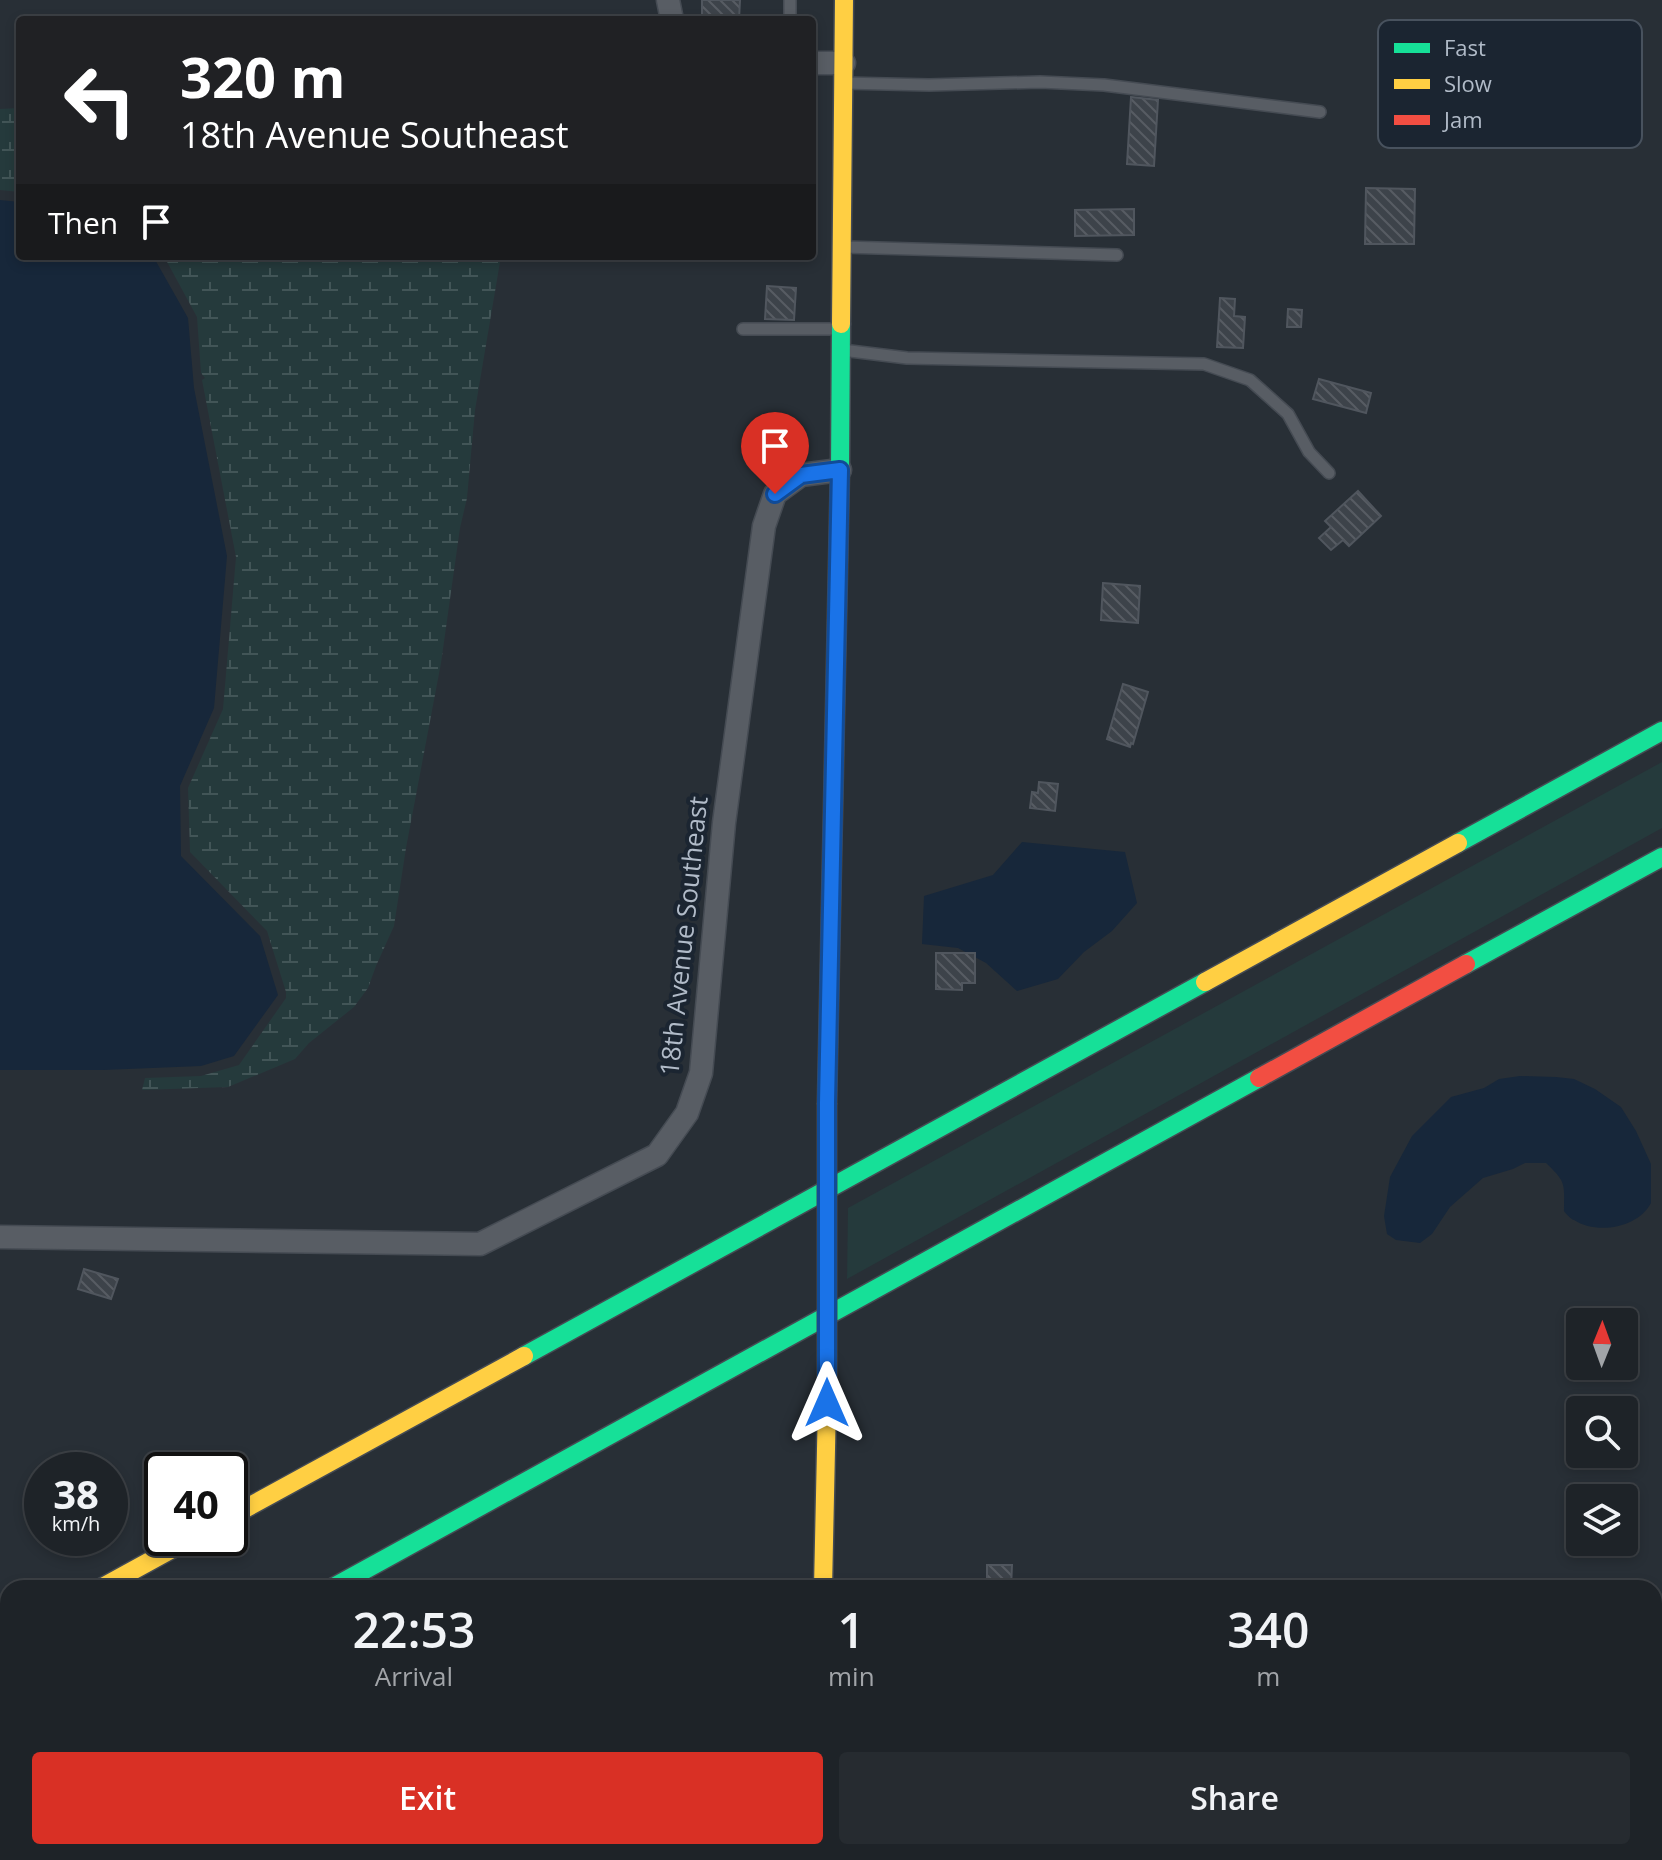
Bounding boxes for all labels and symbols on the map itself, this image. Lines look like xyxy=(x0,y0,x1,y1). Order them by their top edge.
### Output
legend xyxy=(1378,20,1642,148)
text: Fast xyxy=(1444,32,1486,62)
text: Slow xyxy=(1444,68,1492,98)
text: Jam xyxy=(1442,104,1483,134)
pin xyxy=(741,412,809,494)
street label: 18th Avenue Southeast xyxy=(650,794,716,1077)
north arrow xyxy=(1566,1308,1638,1380)
position arrow xyxy=(785,1361,869,1445)
speed limit sign: 40 xyxy=(144,1452,248,1556)

